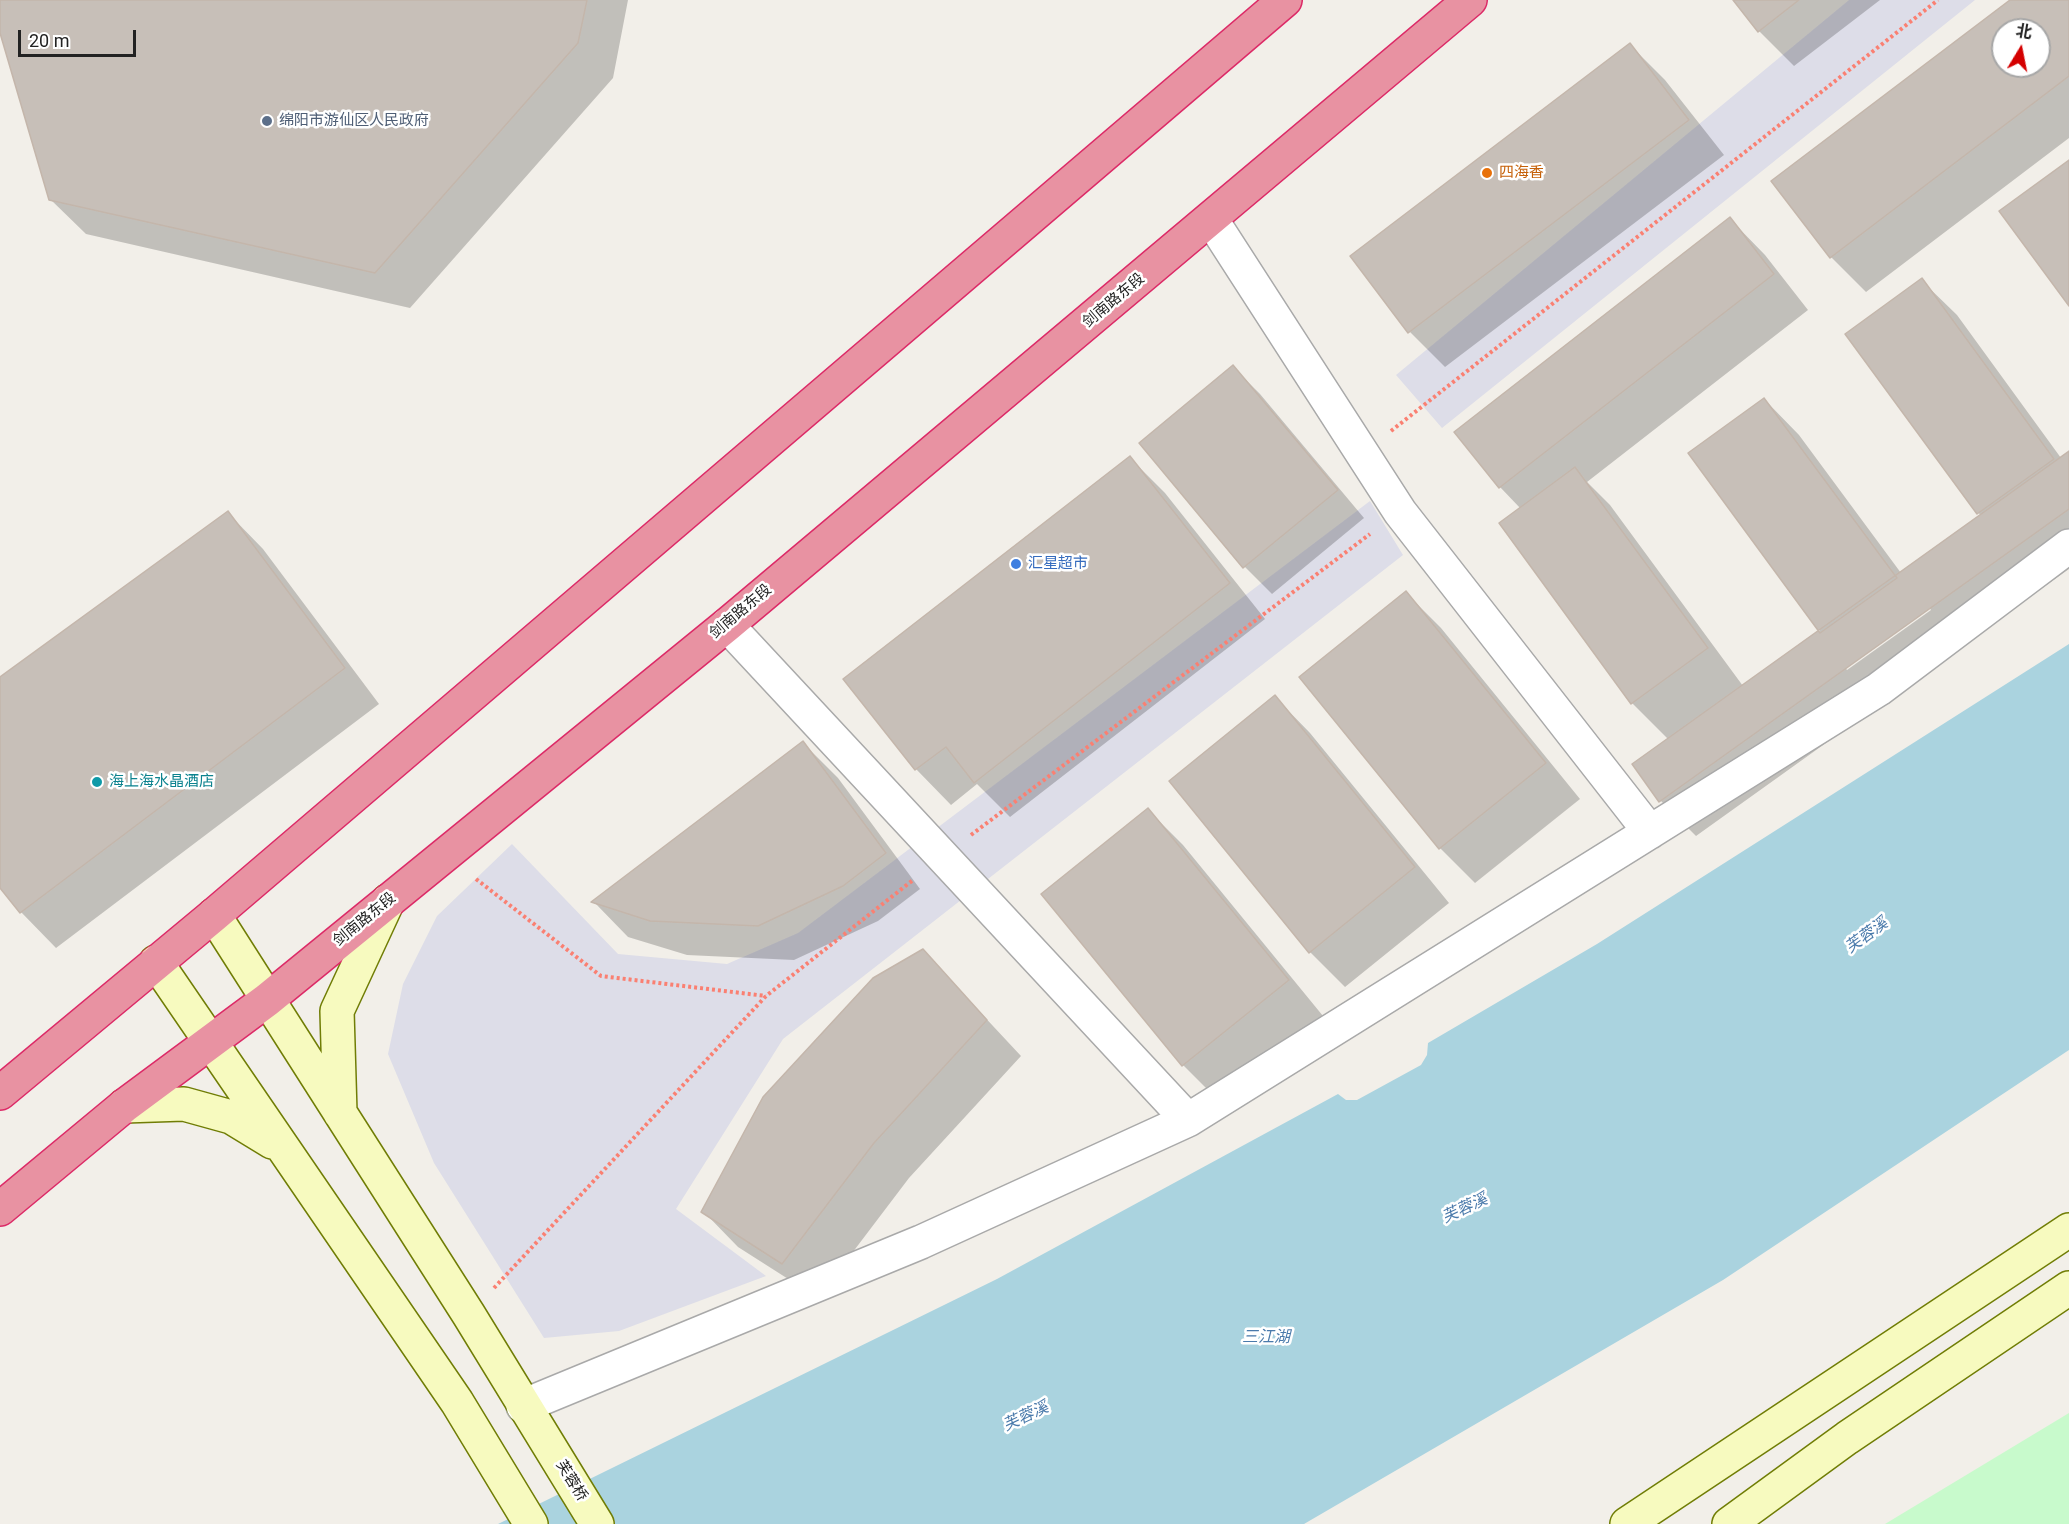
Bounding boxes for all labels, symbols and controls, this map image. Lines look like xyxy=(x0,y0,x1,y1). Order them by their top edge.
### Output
scale bar xyxy=(21,18,140,56)
north arrow xyxy=(1991,18,2051,78)
text: 北 xyxy=(2014,21,2033,42)
text: 20 m xyxy=(29,30,69,51)
place label: 绵阳市游仙区人民政府 xyxy=(279,112,429,130)
marker: 绵阳市游仙区人民政府 xyxy=(260,114,274,128)
place label: 四海香 xyxy=(1499,164,1544,182)
marker: 四海香 xyxy=(1480,166,1494,180)
street label: 剑南路东段 xyxy=(1079,270,1149,332)
place label: 汇星超市 xyxy=(1028,555,1088,573)
marker: 汇星超市 xyxy=(1009,557,1023,571)
street label: 剑南路东段 xyxy=(706,581,776,643)
place label: 海上海水晶酒店 xyxy=(109,773,214,791)
marker: 海上海水晶酒店 xyxy=(90,775,104,789)
street label: 剑南路东段 xyxy=(330,889,400,951)
water label: 芙蓉溪 xyxy=(1842,914,1892,958)
water label: 芙蓉溪 xyxy=(1439,1190,1491,1228)
water label: 三江湖 xyxy=(1242,1328,1290,1348)
water label: 芙蓉溪 xyxy=(1000,1398,1052,1436)
street label: 芙蓉桥 xyxy=(551,1457,591,1505)

